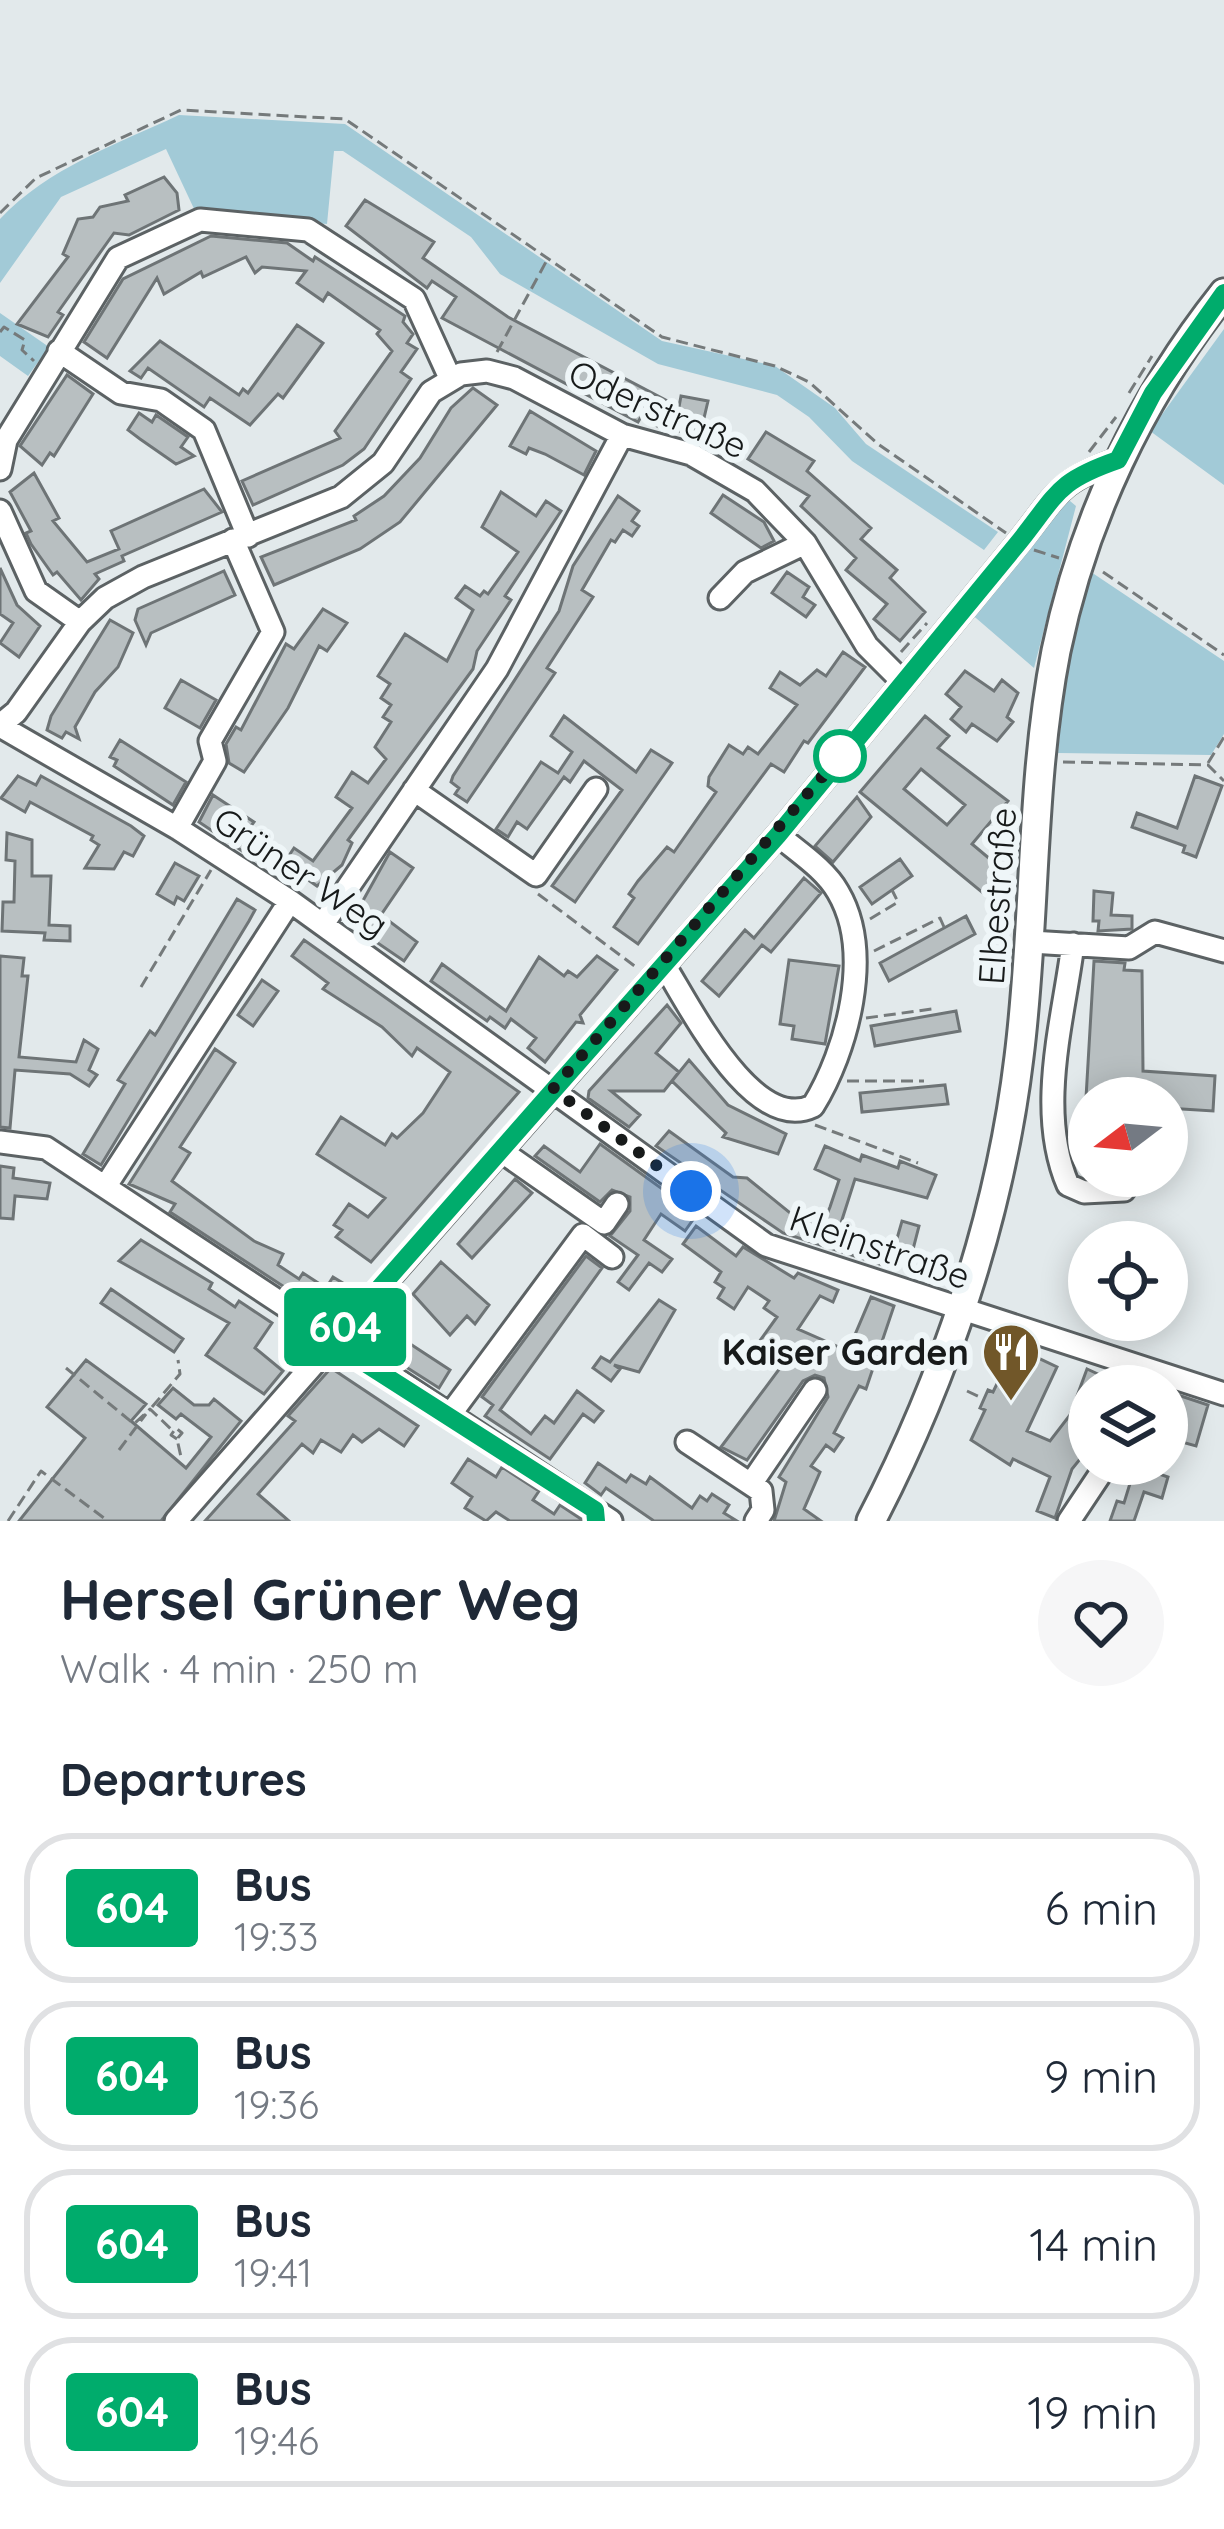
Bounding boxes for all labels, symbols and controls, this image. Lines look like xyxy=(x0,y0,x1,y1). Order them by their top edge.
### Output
street label: Oderstraße xyxy=(562,349,754,468)
unlabelled marker xyxy=(815,731,865,781)
street label: Grüner Weg xyxy=(205,797,397,946)
street label: Elbestraße xyxy=(968,806,1025,986)
north arrow xyxy=(1068,1077,1188,1197)
map controls xyxy=(1068,1077,1188,1485)
your location xyxy=(661,1161,721,1221)
street label: Kleinstraße xyxy=(784,1195,976,1298)
button: locate xyxy=(1068,1221,1188,1341)
line badge: 604 xyxy=(276,1288,414,1366)
text: 604 xyxy=(308,1300,382,1353)
restaurant icon: Kaiser Garden xyxy=(980,1321,1042,1403)
place label: Kaiser Garden xyxy=(722,1329,969,1374)
button: layers xyxy=(1068,1365,1188,1485)
button: heart xyxy=(1038,1560,1164,1686)
text: Hersel Grüner Weg xyxy=(60,1563,581,1634)
text: Walk · 4 min · 250 m xyxy=(60,1644,419,1693)
text: Departures xyxy=(60,1751,307,1807)
text: Bus xyxy=(234,1856,312,1912)
text: 6 min xyxy=(1045,1880,1158,1936)
text: 604 xyxy=(95,1881,169,1934)
text: 19:33 xyxy=(234,1912,318,1961)
text: Bus xyxy=(234,2024,312,2080)
text: 9 min xyxy=(1044,2048,1158,2104)
text: 604 xyxy=(95,2049,169,2102)
text: 19:36 xyxy=(234,2080,319,2129)
text: Bus xyxy=(234,2192,312,2248)
text: 14 min xyxy=(1029,2216,1158,2272)
text: 604 xyxy=(95,2217,169,2270)
text: 19:41 xyxy=(234,2248,312,2297)
text: Bus xyxy=(234,2360,312,2416)
text: 19 min xyxy=(1027,2384,1158,2440)
text: 604 xyxy=(95,2385,169,2438)
text: 19:46 xyxy=(234,2416,319,2465)

